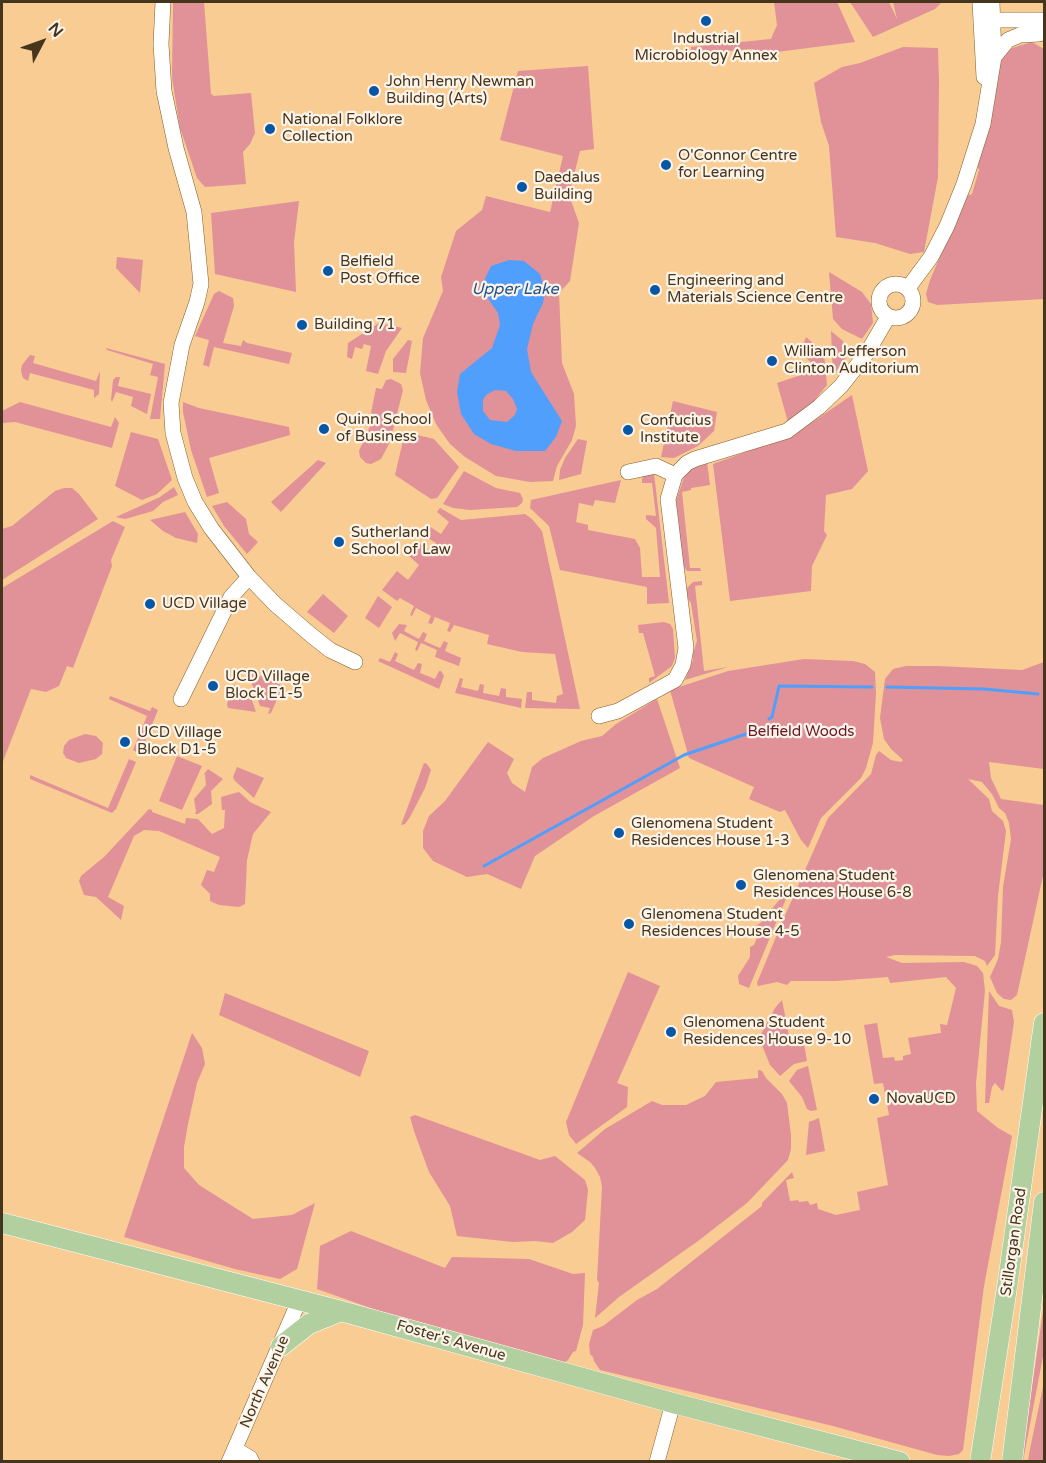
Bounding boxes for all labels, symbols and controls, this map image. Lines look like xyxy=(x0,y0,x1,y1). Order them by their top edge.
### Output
north arrow xyxy=(12,12,72,72)
marker: Industrial Microbiology Annex xyxy=(699,14,713,28)
text: N xyxy=(44,19,67,42)
place label: Industrial Microbiology Annex xyxy=(634,30,778,65)
place label: John Henry Newman Building (Arts) xyxy=(386,73,534,108)
marker: John Henry Newman Building (Arts) xyxy=(367,84,381,98)
place label: National Folklore Collection xyxy=(282,111,402,146)
marker: National Folklore Collection xyxy=(263,122,277,136)
place label: O'Connor Centre for Learning xyxy=(678,147,797,182)
marker: O'Connor Centre for Learning xyxy=(659,158,673,172)
place label: Daedalus Building xyxy=(534,169,600,204)
marker: Daedalus Building xyxy=(515,180,529,194)
place label: Belfield Post Office xyxy=(340,253,420,288)
marker: Belfield Post Office xyxy=(321,264,335,278)
place label: Engineering and Materials Science Centre xyxy=(667,272,843,307)
water label: Upper Lake xyxy=(471,280,559,300)
marker: Engineering and Materials Science Centre xyxy=(648,283,662,297)
place label: Building 71 xyxy=(314,316,395,334)
marker: Building 71 xyxy=(295,318,309,332)
place label: William Jefferson Clinton Auditorium xyxy=(784,343,919,378)
marker: William Jefferson Clinton Auditorium xyxy=(765,354,779,368)
place label: Quinn School of Business xyxy=(336,411,431,446)
place label: Confucius Institute xyxy=(640,412,711,447)
marker: Quinn School of Business xyxy=(317,422,331,436)
marker: Confucius Institute xyxy=(621,423,635,437)
place label: Sutherland School of Law xyxy=(351,524,451,559)
marker: Sutherland School of Law xyxy=(332,535,346,549)
place label: UCD Village xyxy=(162,595,247,613)
marker: UCD Village xyxy=(143,597,157,611)
place label: UCD Village Block E1-5 xyxy=(225,668,310,703)
marker: UCD Village Block E1-5 xyxy=(206,679,220,693)
park label: Belfield Woods xyxy=(747,723,855,741)
place label: UCD Village Block D1-5 xyxy=(137,724,222,759)
marker: UCD Village Block D1-5 xyxy=(118,735,132,749)
place label: Glenomena Student Residences House 1-3 xyxy=(631,815,790,850)
marker: Glenomena Student Residences House 1-3 xyxy=(612,826,626,840)
place label: Glenomena Student Residences House 6-8 xyxy=(753,867,912,902)
marker: Glenomena Student Residences House 6-8 xyxy=(734,878,748,892)
place label: Glenomena Student Residences House 4-5 xyxy=(641,906,800,941)
marker: Glenomena Student Residences House 4-5 xyxy=(622,917,636,931)
place label: Glenomena Student Residences House 9-10 xyxy=(683,1014,851,1049)
marker: Glenomena Student Residences House 9-10 xyxy=(664,1025,678,1039)
place label: NovaUCD xyxy=(886,1090,956,1108)
marker: NovaUCD xyxy=(867,1092,881,1106)
street label: Stillorgan Road xyxy=(997,1187,1031,1297)
street label: Foster's Avenue xyxy=(394,1317,508,1365)
street label: North Avenue xyxy=(237,1333,293,1431)

